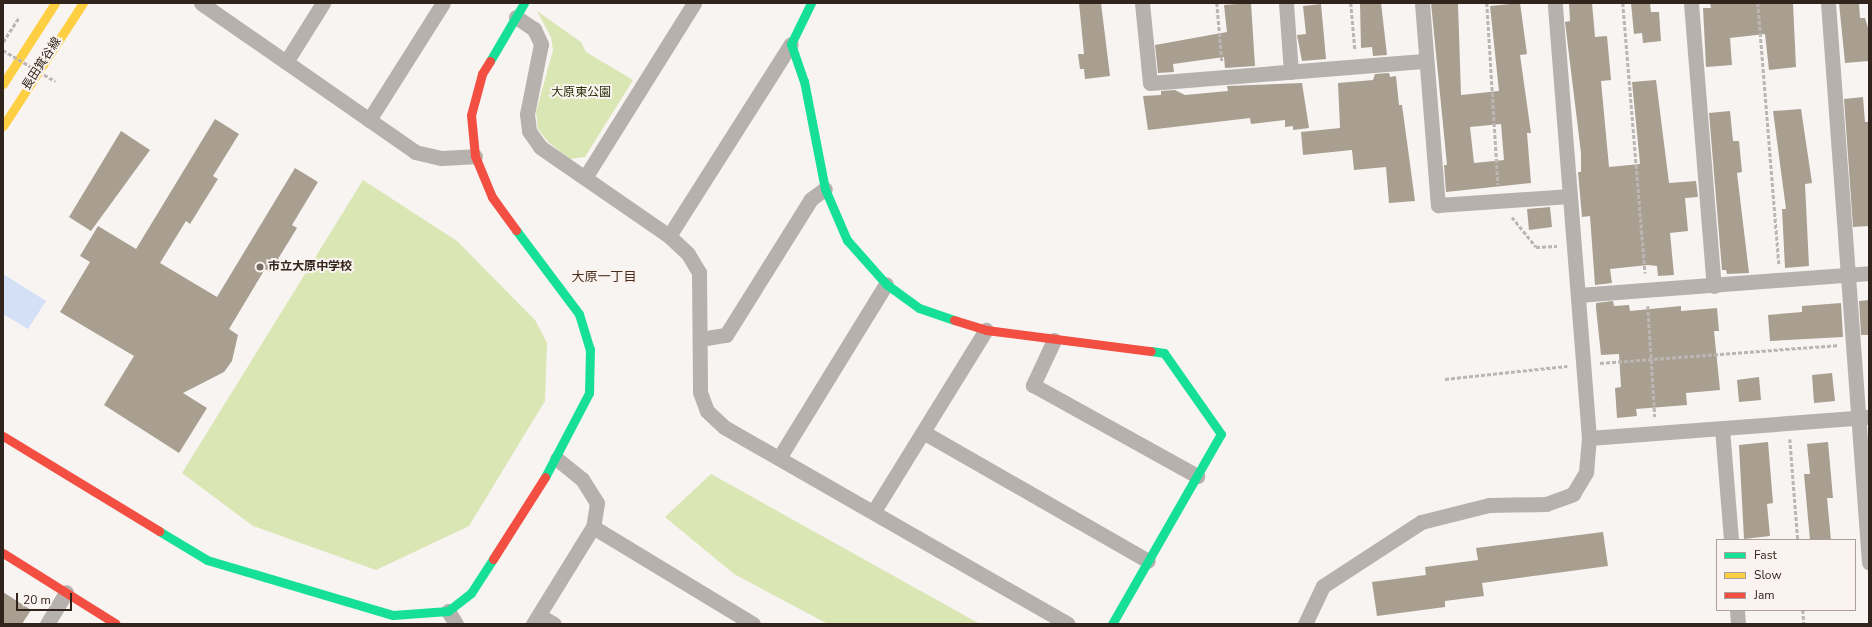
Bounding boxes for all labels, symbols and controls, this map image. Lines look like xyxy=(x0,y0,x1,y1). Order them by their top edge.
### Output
street label: 長田箕谷線 xyxy=(20,35,64,93)
park label: 大原東公園 xyxy=(551,86,611,100)
place label: 市立大原中学校 xyxy=(268,260,352,274)
marker: 市立大原中学校 xyxy=(255,262,265,272)
district label: 大原一丁目 xyxy=(572,269,636,285)
legend xyxy=(1716,539,1856,611)
text: Fast xyxy=(1754,547,1777,563)
text: Slow xyxy=(1754,567,1782,583)
scale bar xyxy=(18,585,74,611)
text: Jam xyxy=(1754,587,1775,603)
text: 20 m xyxy=(23,592,51,608)

